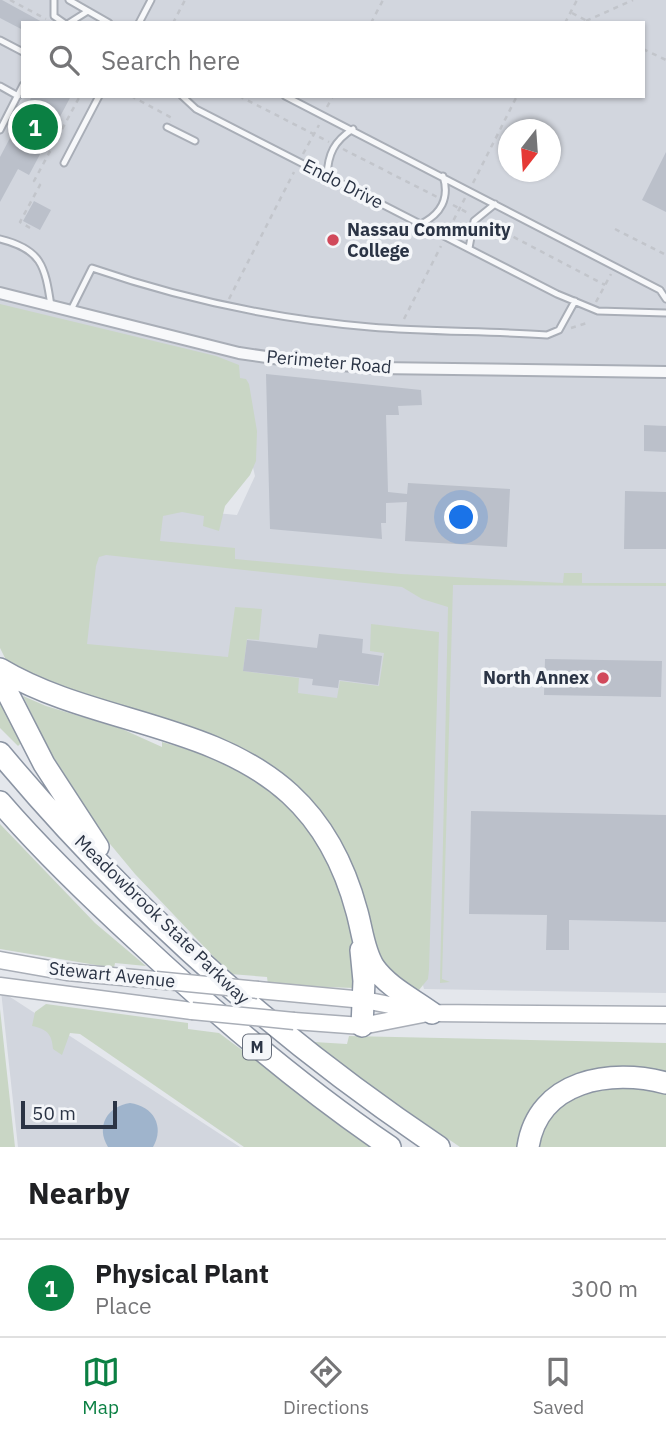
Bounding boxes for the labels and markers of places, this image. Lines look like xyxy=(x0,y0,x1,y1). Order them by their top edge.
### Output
pin: 1 xyxy=(12,101,58,153)
place label: Nassau Community College xyxy=(347,218,511,262)
marker: Nassau Community College xyxy=(325,232,341,248)
place label: North Annex xyxy=(483,666,589,689)
marker: North Annex xyxy=(595,670,611,686)

